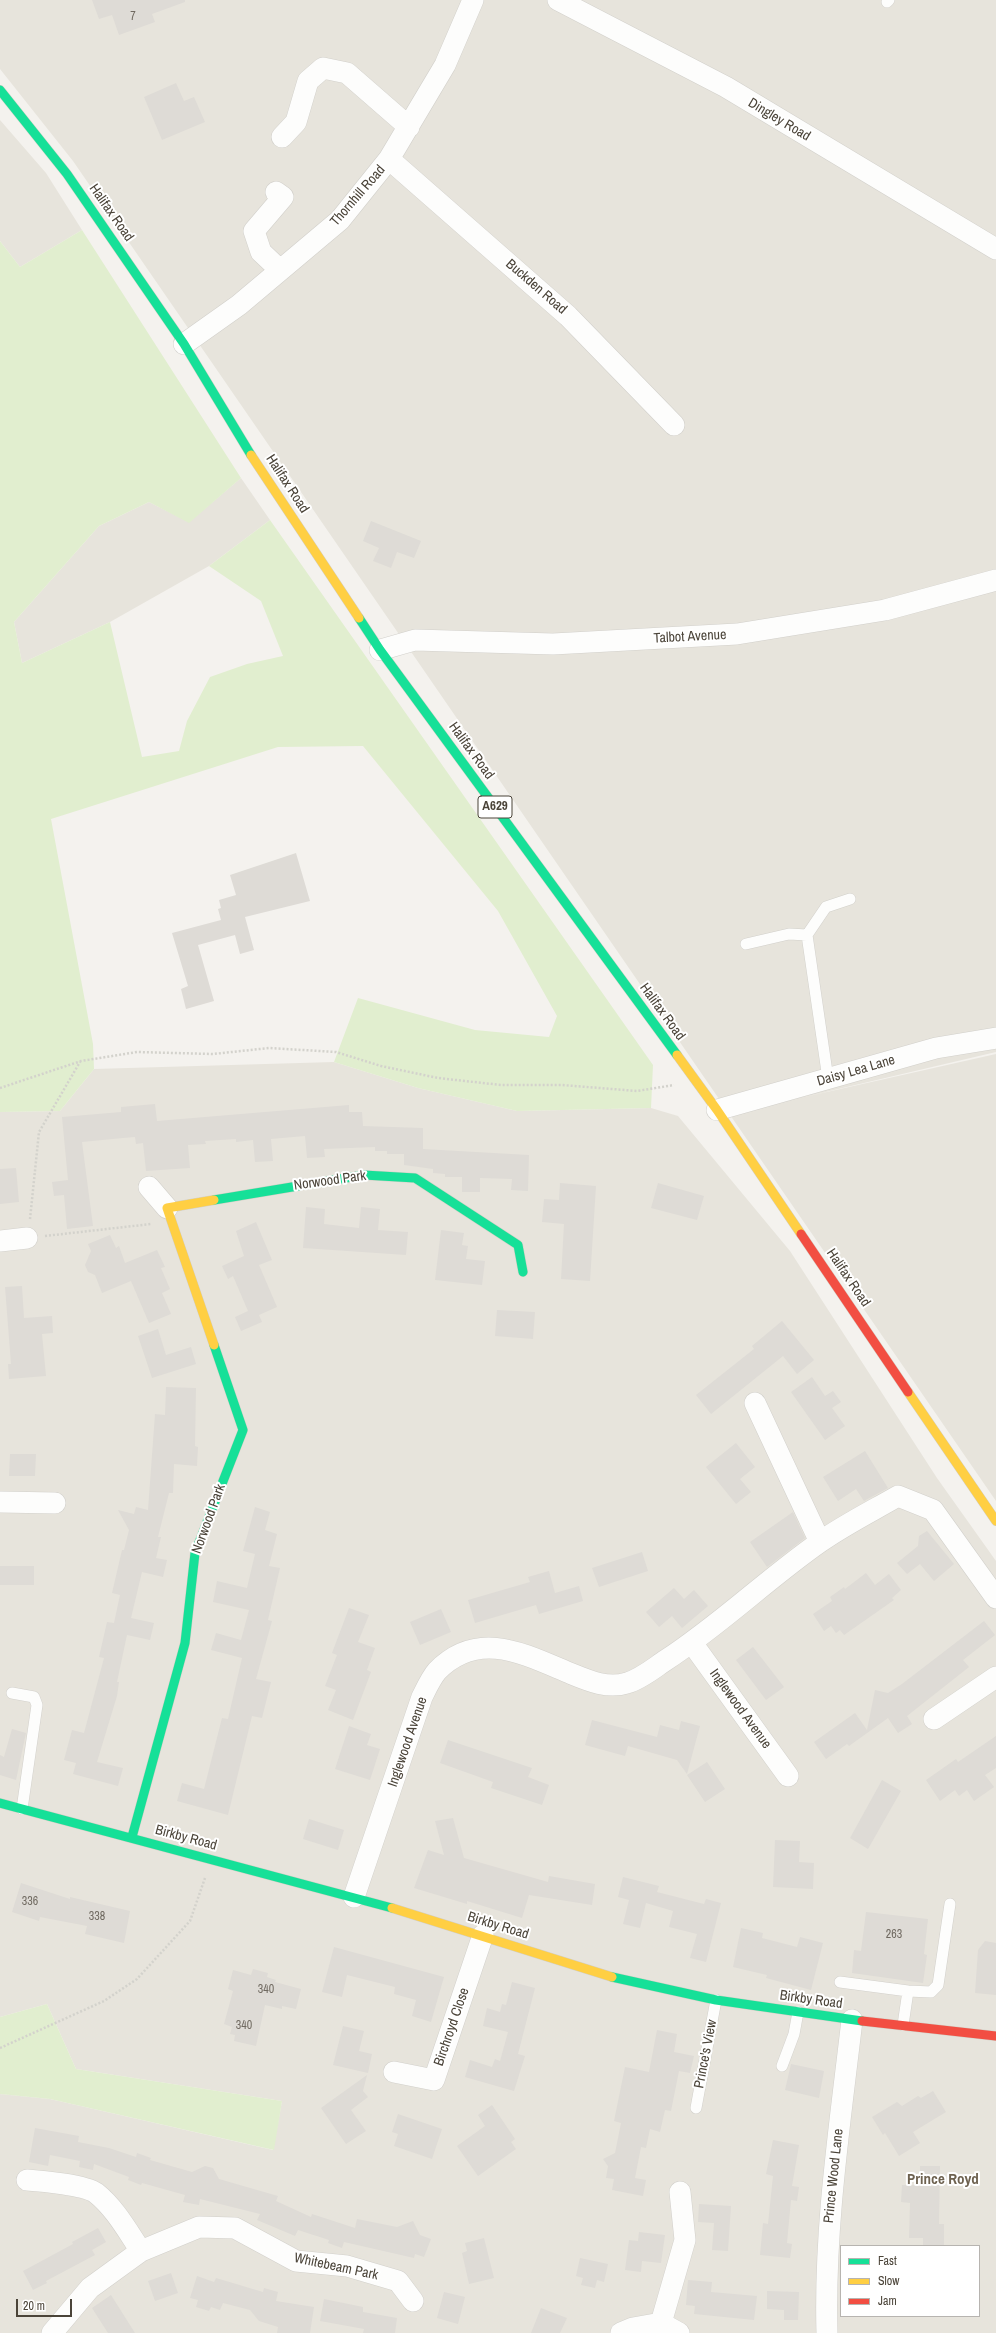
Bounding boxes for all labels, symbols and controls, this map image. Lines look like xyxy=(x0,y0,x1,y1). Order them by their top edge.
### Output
house number: 7 xyxy=(130,10,136,24)
street label: Dingley Road xyxy=(745,95,813,145)
street label: Thornhill Road xyxy=(327,162,389,230)
street label: Halifax Road xyxy=(85,181,137,245)
street label: Buckden Road xyxy=(502,256,570,318)
street label: Halifax Road xyxy=(262,452,312,516)
street label: Talbot Avenue xyxy=(653,627,727,647)
street label: Halifax Road xyxy=(445,719,497,783)
road number: A629 xyxy=(478,796,512,818)
street label: Halifax Road xyxy=(636,980,688,1044)
street label: Daisy Lea Lane xyxy=(815,1052,897,1090)
street label: Norwood Park xyxy=(293,1168,367,1194)
street label: Halifax Road xyxy=(822,1246,874,1310)
street label: Norwood Park xyxy=(189,1482,229,1556)
street label: Inglewood Avenue xyxy=(706,1666,774,1752)
street label: Inglewood Avenue xyxy=(385,1695,431,1789)
street label: Birkby Road xyxy=(153,1822,219,1854)
house number: 336 xyxy=(22,1895,38,1909)
street label: Birkby Road xyxy=(465,1909,531,1943)
house number: 338 xyxy=(89,1910,105,1924)
house number: 263 xyxy=(886,1928,902,1942)
house number: 340 xyxy=(258,1983,274,1997)
street label: Birchroyd Close xyxy=(431,1986,473,2068)
street label: Birkby Road xyxy=(779,1987,843,2013)
street label: Prince's View xyxy=(691,2018,721,2090)
house number: 340 xyxy=(236,2019,252,2033)
street label: Prince Wood Lane xyxy=(821,2128,847,2224)
district label: Prince Royd xyxy=(907,2171,979,2189)
legend xyxy=(840,2245,980,2317)
street label: Whitebeam Park xyxy=(292,2250,380,2284)
text: Fast xyxy=(878,2253,897,2269)
text: Slow xyxy=(878,2273,899,2289)
scale bar xyxy=(18,2291,74,2317)
text: Jam xyxy=(878,2293,897,2309)
text: 20 m xyxy=(23,2298,45,2314)

